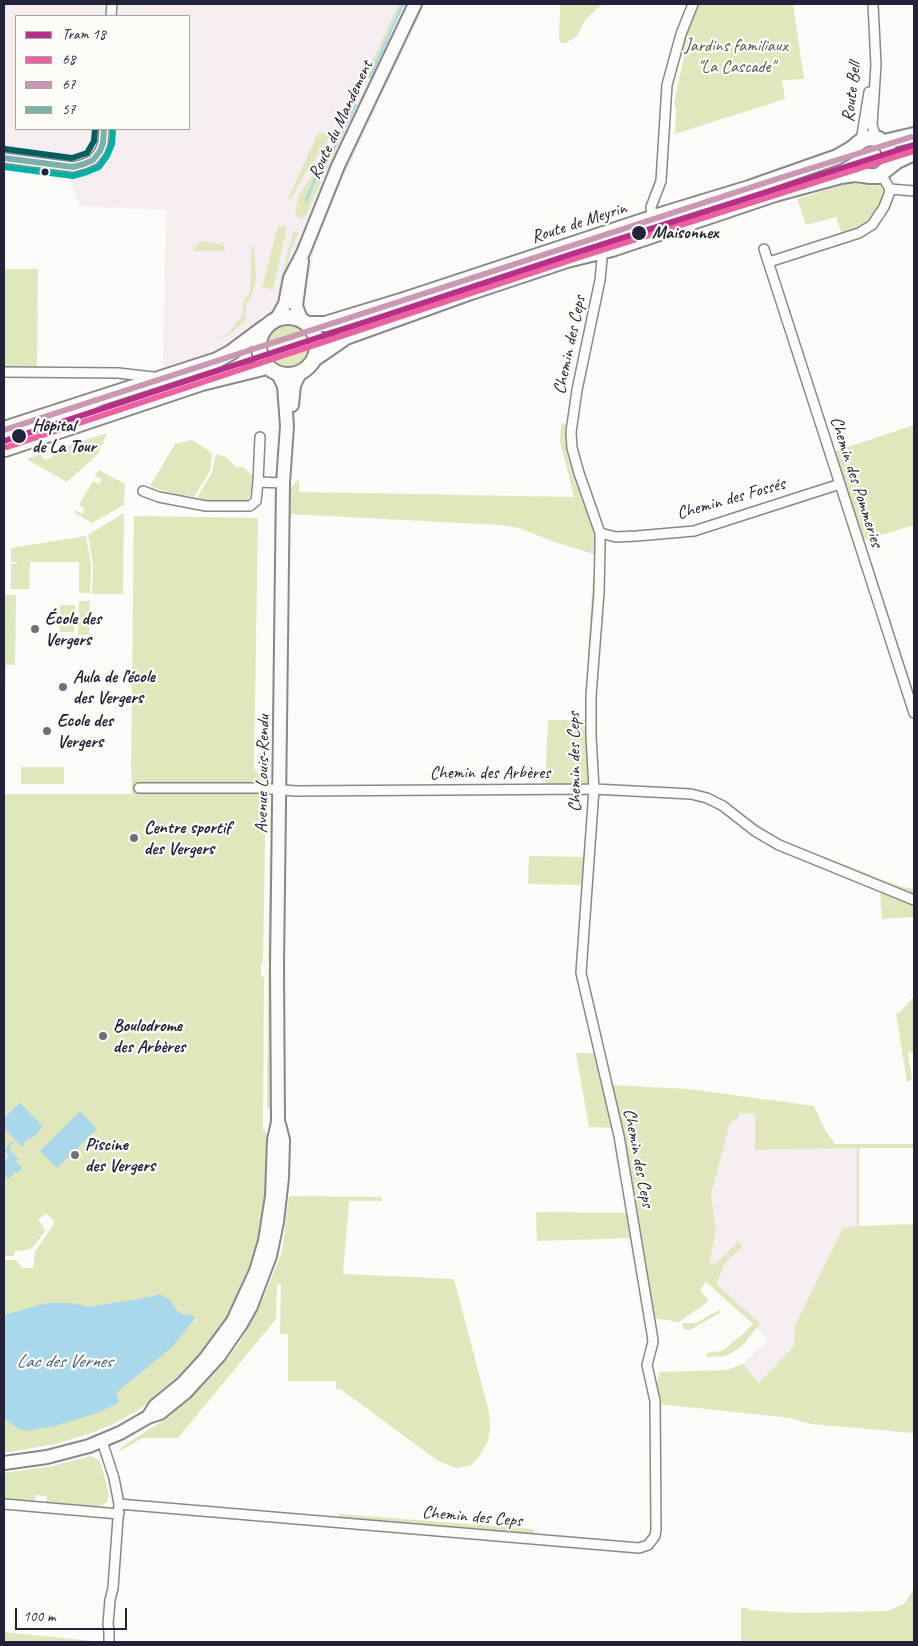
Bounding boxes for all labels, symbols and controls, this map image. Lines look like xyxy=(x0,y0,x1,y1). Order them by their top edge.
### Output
legend xyxy=(15,15,190,130)
text: Tram 18 xyxy=(62,25,106,44)
park label: Jardins familiaux "La Cascade" xyxy=(684,35,788,78)
text: 68 xyxy=(62,50,76,69)
street label: Route du Mandement xyxy=(304,57,378,183)
street label: Route Bell xyxy=(838,61,866,123)
text: 67 xyxy=(62,75,76,94)
text: 57 xyxy=(62,100,76,119)
unlabelled marker xyxy=(40,167,50,177)
street label: Route de Meyrin xyxy=(529,197,629,249)
place label: Maisonnex xyxy=(652,222,718,244)
marker: Maisonnex xyxy=(630,224,648,242)
street label: Chemin des Ceps xyxy=(549,294,591,396)
street label: Chemin des Pommeries xyxy=(825,414,887,550)
place label: Hôpital de La Tour xyxy=(32,415,96,458)
marker: Hôpital de La Tour xyxy=(10,427,28,445)
street label: Chemin des Fossés xyxy=(674,473,788,525)
place label: École des Vergers xyxy=(45,608,101,650)
marker: École des Vergers xyxy=(29,623,41,635)
place label: Aula de l’école des Vergers xyxy=(73,666,155,709)
marker: Aula de l’école des Vergers xyxy=(57,681,69,693)
place label: Ecole des Vergers xyxy=(57,710,113,752)
street label: Chemin des Ceps xyxy=(563,712,587,812)
street label: Avenue Louis-Rendu xyxy=(251,714,275,834)
marker: Ecole des Vergers xyxy=(41,725,53,737)
street label: Chemin des Arbères xyxy=(430,762,550,784)
place label: Centre sportif des Vergers xyxy=(144,817,231,860)
marker: Centre sportif des Vergers xyxy=(128,832,140,844)
place label: Boulodrome des Arbères xyxy=(113,1015,185,1058)
marker: Boulodrome des Arbères xyxy=(97,1030,109,1042)
street label: Chemin des Ceps xyxy=(618,1107,658,1209)
place label: Piscine des Vergers xyxy=(85,1134,155,1176)
marker: Piscine des Vergers xyxy=(69,1149,81,1161)
water label: Lac des Vernes xyxy=(16,1351,112,1373)
street label: Chemin des Ceps xyxy=(421,1502,523,1532)
scale bar xyxy=(18,1598,130,1630)
text: 100 m xyxy=(23,1607,55,1626)

